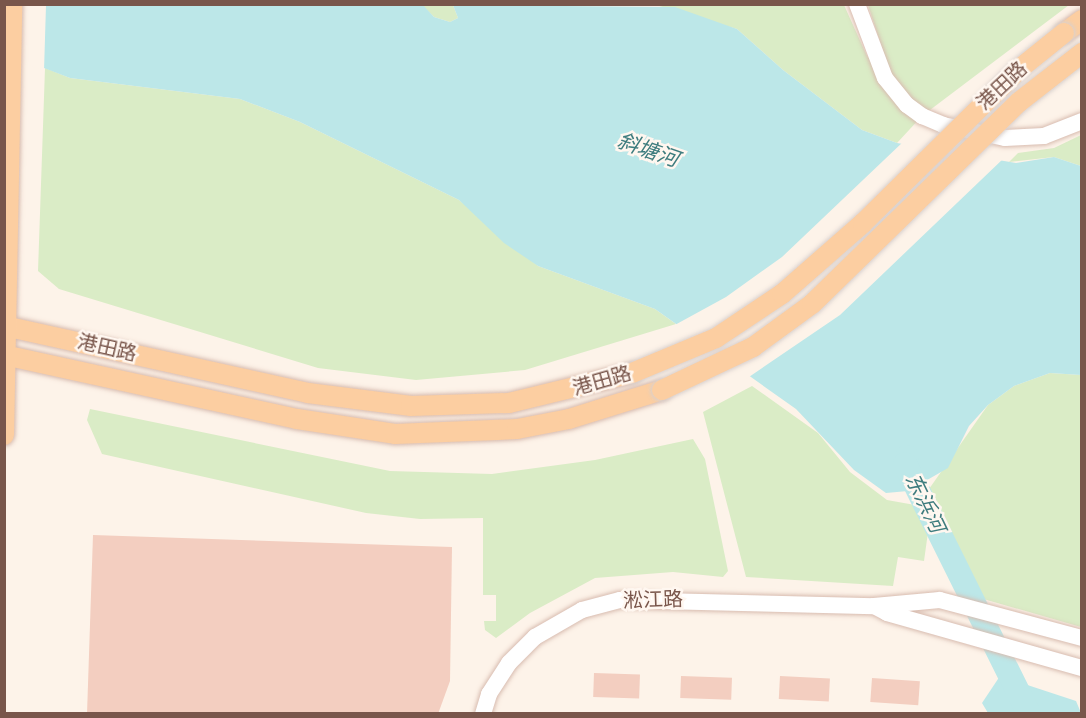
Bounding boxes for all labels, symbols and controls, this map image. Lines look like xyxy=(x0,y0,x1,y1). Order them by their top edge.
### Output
street label: 港田路 xyxy=(972,57,1032,115)
water label: 斜塘河 xyxy=(614,128,682,172)
street label: 港田路 xyxy=(75,330,139,366)
street label: 港田路 xyxy=(570,361,634,401)
water label: 东浜河 xyxy=(900,469,950,537)
street label: 淞江路 xyxy=(623,587,683,613)

